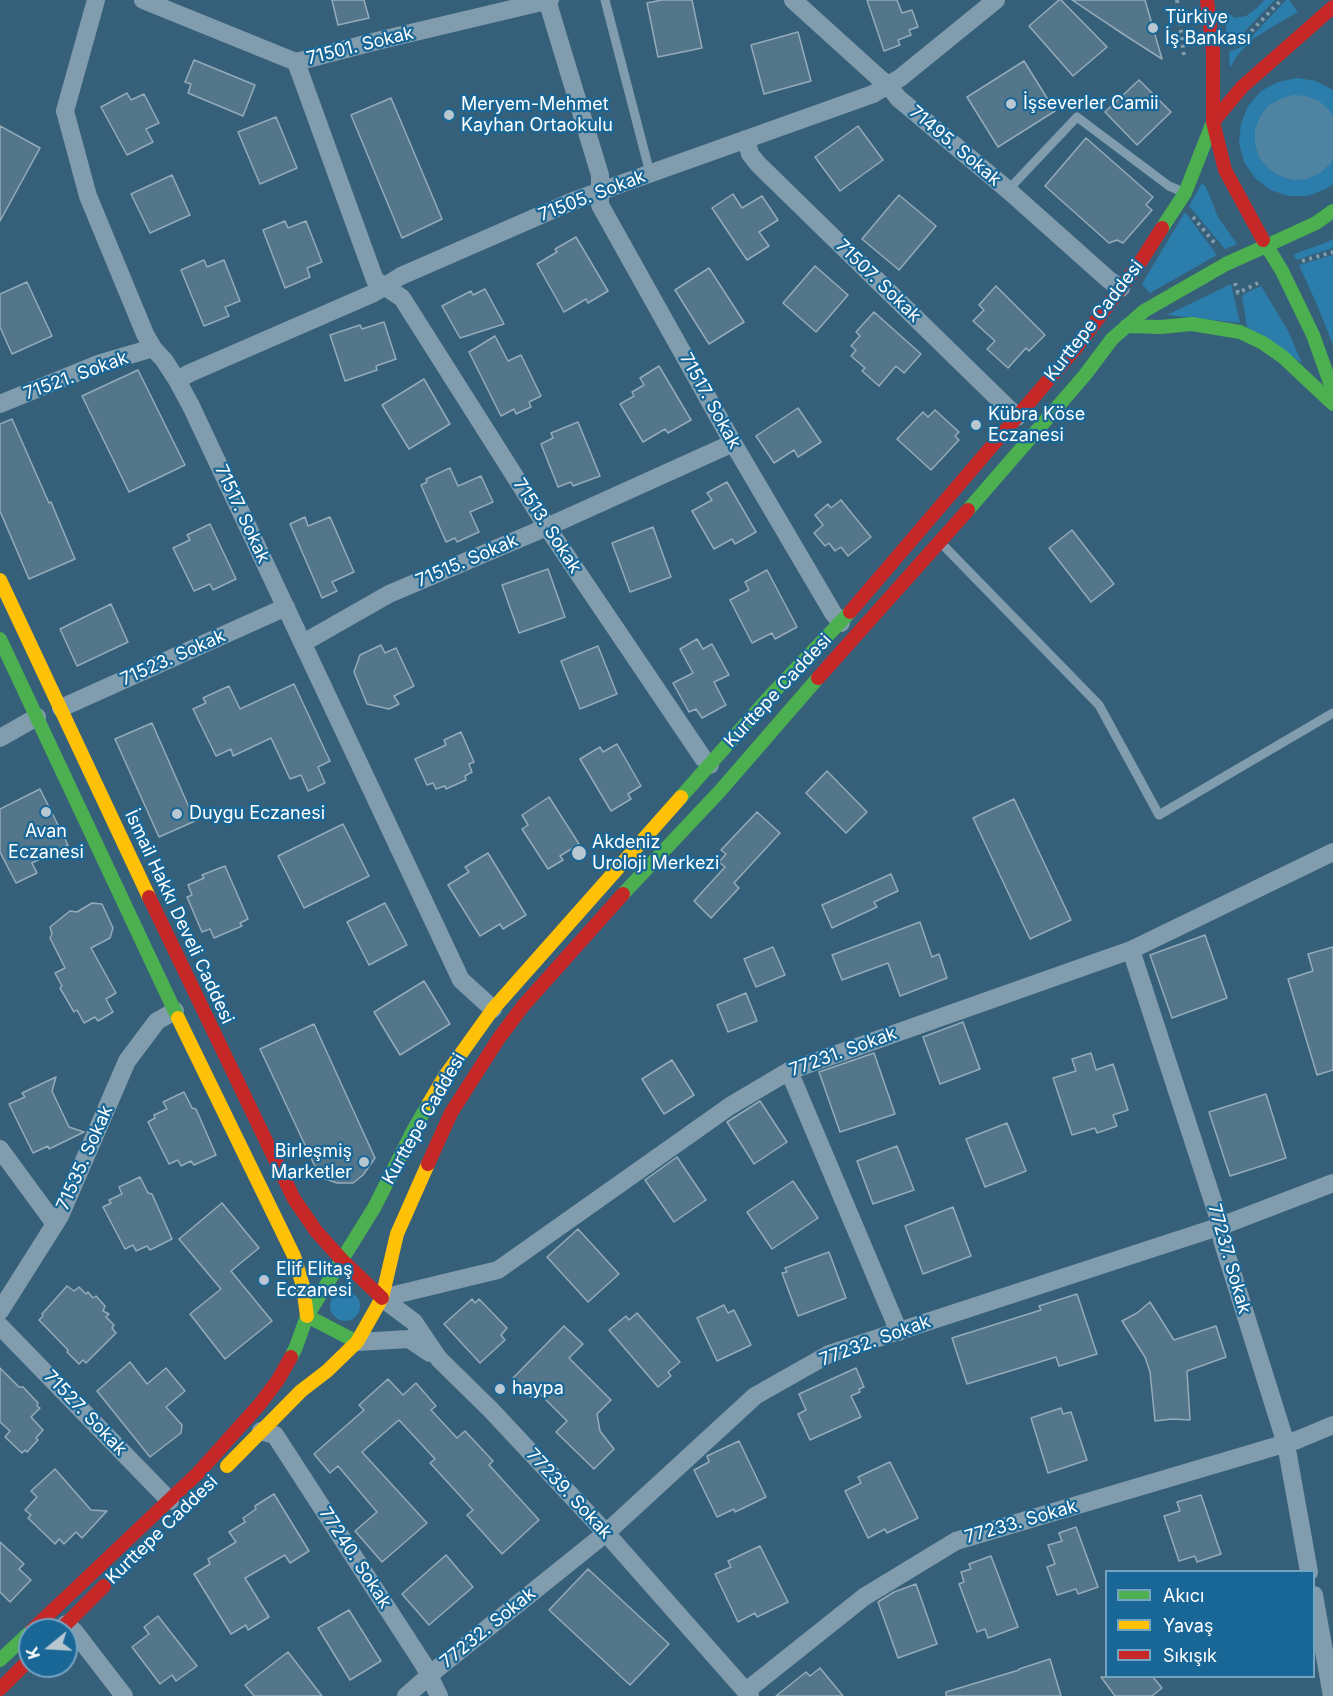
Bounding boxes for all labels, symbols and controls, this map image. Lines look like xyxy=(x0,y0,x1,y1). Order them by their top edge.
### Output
place label: Türkiye İş Bankası xyxy=(1165,7,1251,50)
marker: Türkiye İş Bankası xyxy=(1146,21,1160,35)
street label: 71501. Sokak xyxy=(304,22,416,70)
place label: İşseverler Camii xyxy=(1023,93,1159,115)
place label: Meryem-Mehmet Kayhan Ortaokulu xyxy=(461,94,613,136)
marker: İşseverler Camii xyxy=(1004,97,1018,111)
street label: 71495. Sokak xyxy=(905,101,1005,191)
marker: Meryem-Mehmet Kayhan Ortaokulu xyxy=(442,108,456,122)
street label: 71505. Sokak xyxy=(536,166,648,226)
street label: 71507. Sokak xyxy=(831,235,925,327)
street label: Kurttepe Caddesi xyxy=(1040,256,1148,386)
street label: 71521. Sokak xyxy=(21,347,131,405)
street label: 71517. Sokak xyxy=(675,349,745,453)
place label: Kübra Köse Eczanesi xyxy=(988,404,1085,446)
marker: Kübra Köse Eczanesi xyxy=(969,418,983,432)
street label: 71517. Sokak xyxy=(210,461,274,567)
street label: 71513. Sokak xyxy=(508,474,586,578)
street label: 71515. Sokak xyxy=(413,530,521,592)
street label: 71523. Sokak xyxy=(117,625,229,691)
street label: Kurttepe Caddesi xyxy=(720,630,836,752)
place label: Duygu Eczanesi xyxy=(189,803,325,825)
marker: Avan Eczanesi xyxy=(39,805,53,819)
street label: İsmail Hakkı Develi Caddesi xyxy=(120,807,238,1027)
marker: Duygu Eczanesi xyxy=(170,807,184,821)
place label: Avan Eczanesi xyxy=(8,821,84,864)
place label: Akdeniz Uroloji Merkezi xyxy=(592,832,719,874)
marker: Akdeniz Uroloji Merkezi xyxy=(570,844,588,862)
street label: 77231. Sokak xyxy=(786,1023,900,1081)
street label: Kurttepe Caddesi xyxy=(378,1050,470,1188)
street label: 71535. Sokak xyxy=(52,1102,118,1214)
place label: Birleşmiş Marketler xyxy=(271,1141,352,1184)
marker: Birleşmiş Marketler xyxy=(357,1155,371,1169)
street label: 77237. Sokak xyxy=(1203,1202,1255,1316)
place label: Elif Elitaş Eczanesi xyxy=(276,1259,352,1302)
marker: Elif Elitaş Eczanesi xyxy=(257,1273,271,1287)
street label: 77232. Sokak xyxy=(817,1311,933,1371)
street label: 71527. Sokak xyxy=(39,1366,131,1460)
place label: haypa xyxy=(512,1378,564,1400)
marker: haypa xyxy=(493,1382,507,1396)
street label: 77239. Sokak xyxy=(522,1444,616,1544)
street label: Kurttepe Caddesi xyxy=(102,1471,222,1589)
street label: 77233. Sokak xyxy=(962,1496,1080,1548)
street label: 77240. Sokak xyxy=(314,1503,396,1613)
legend xyxy=(1105,1570,1315,1678)
street label: 77232. Sokak xyxy=(436,1583,540,1673)
text: Akıcı xyxy=(1163,1585,1204,1606)
text: Yavaş xyxy=(1163,1615,1213,1636)
north arrow xyxy=(18,1618,78,1678)
text: K xyxy=(21,1644,44,1662)
text: Sıkışık xyxy=(1163,1645,1217,1666)

